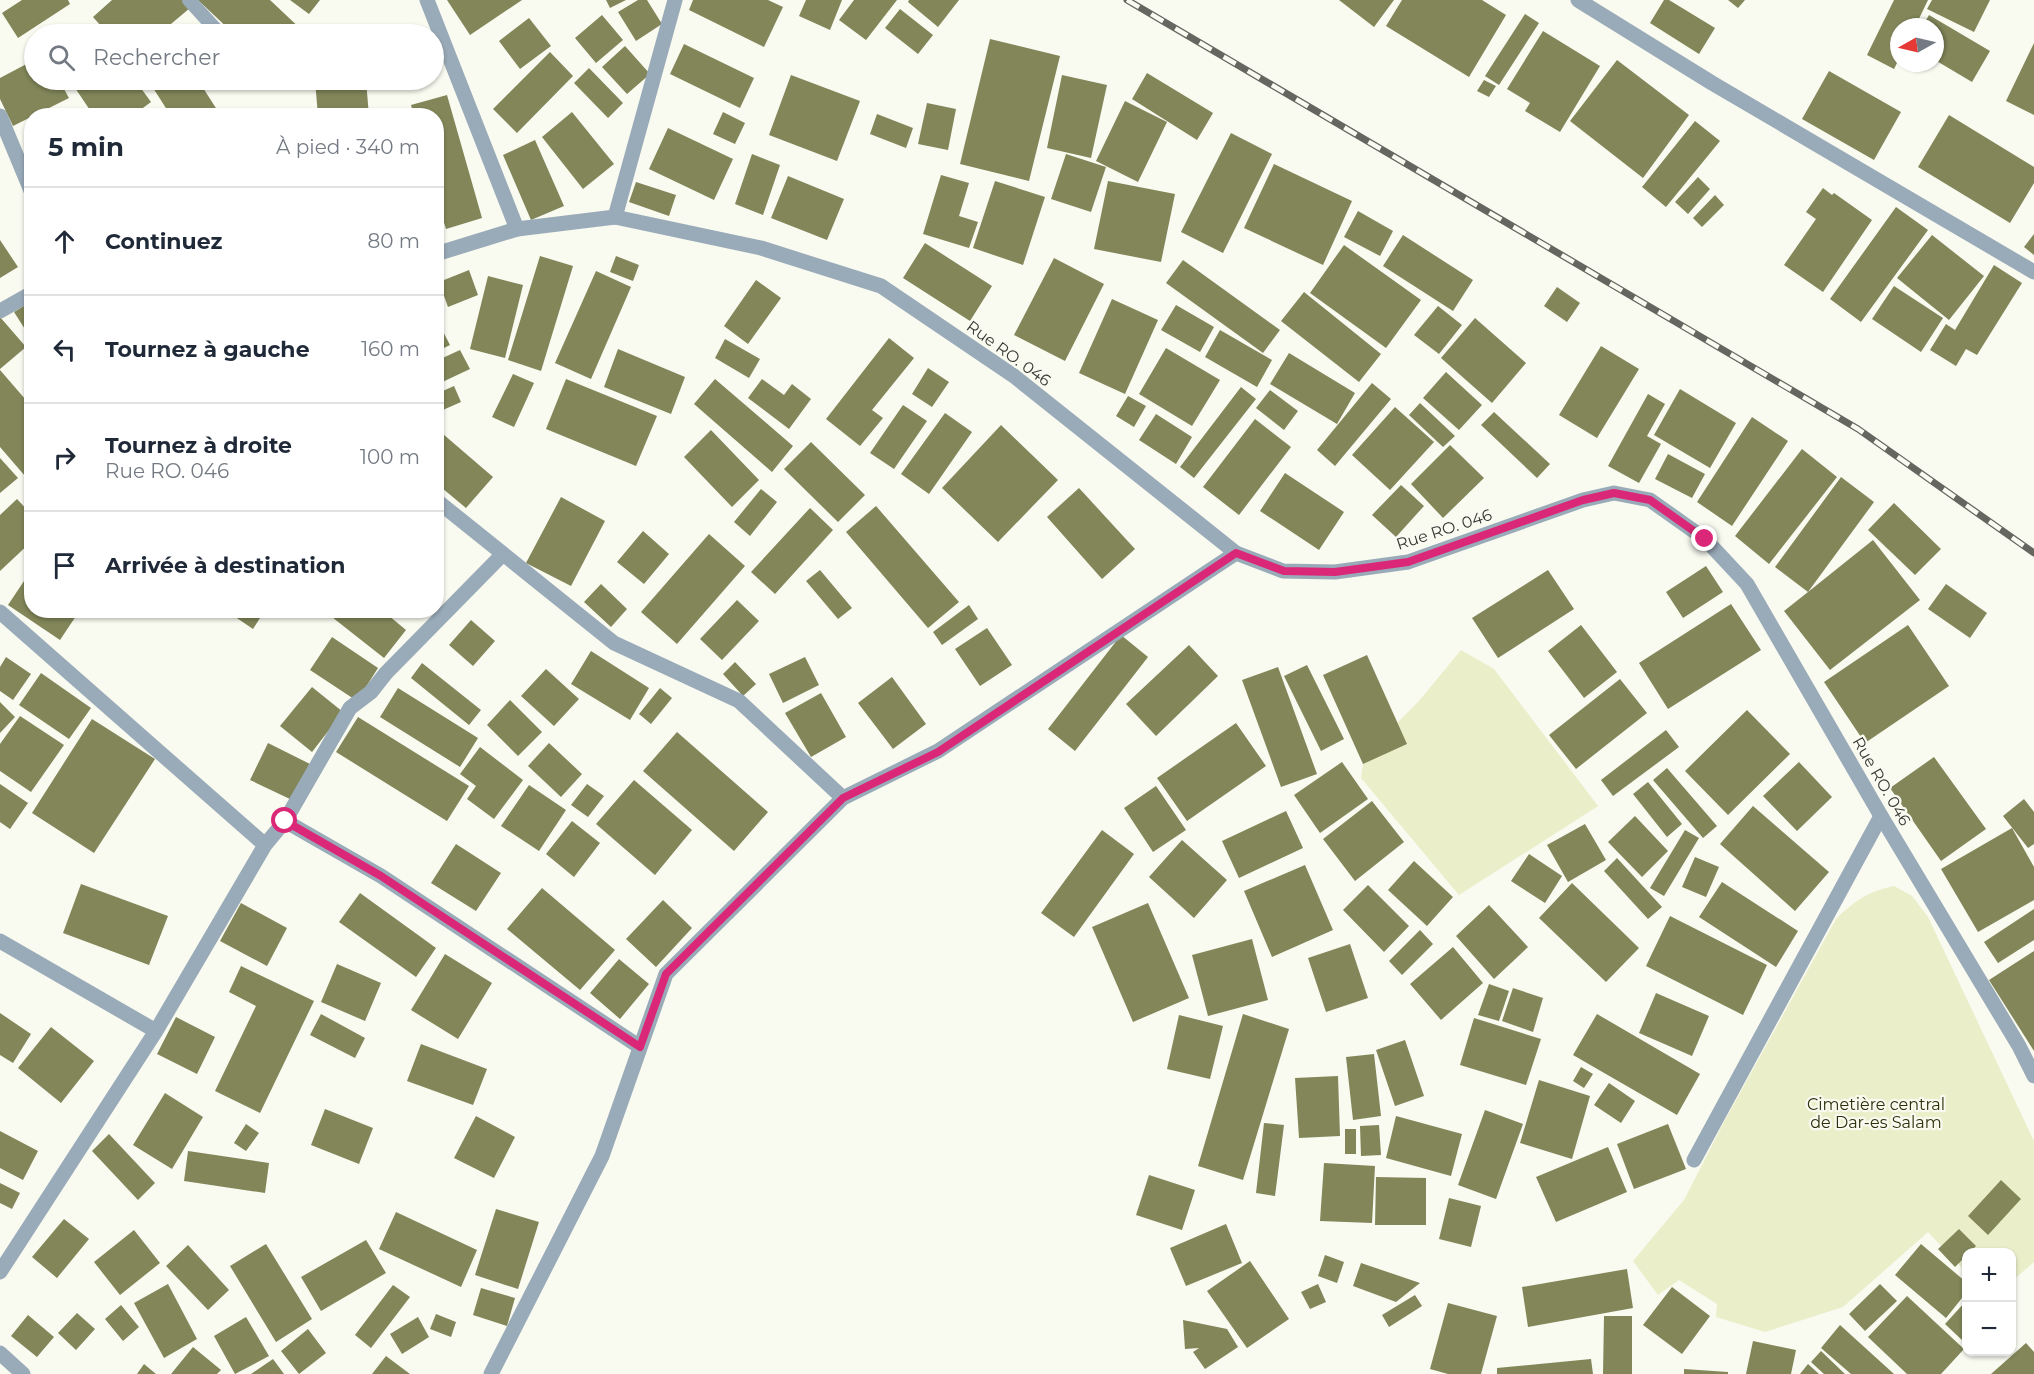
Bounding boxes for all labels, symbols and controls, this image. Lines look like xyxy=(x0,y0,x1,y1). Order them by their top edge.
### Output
north arrow xyxy=(1890,18,1944,72)
search box xyxy=(24,24,444,90)
icon: search xyxy=(45,41,78,74)
text: Rechercher xyxy=(93,44,220,71)
text: 5 min xyxy=(48,131,124,163)
text: À pied · 340 m xyxy=(276,135,420,159)
icon: ahead xyxy=(48,225,81,258)
text: Continuez xyxy=(105,228,222,255)
text: 80 m xyxy=(368,229,420,253)
street label: Rue RO. 046 xyxy=(963,317,1055,390)
icon: left xyxy=(48,333,81,366)
text: Tournez à gauche xyxy=(105,336,310,363)
text: 160 m xyxy=(361,337,420,361)
text: Tournez à droite xyxy=(105,432,292,459)
icon: right xyxy=(48,441,81,474)
text: 100 m xyxy=(360,445,420,469)
text: Rue RO. 046 xyxy=(105,459,229,483)
street label: Rue RO. 046 xyxy=(1394,505,1495,554)
route end xyxy=(1691,525,1717,551)
icon: arrive xyxy=(48,549,81,582)
text: Arrivée à destination xyxy=(105,552,345,579)
street label: Rue RO. 046 xyxy=(1848,733,1915,829)
route start xyxy=(271,807,297,833)
park label: Cimetière central de Dar-es Salam xyxy=(1807,1095,1945,1132)
map controls xyxy=(1962,1248,2016,1356)
button: + xyxy=(1962,1248,2016,1302)
button: − xyxy=(1962,1302,2016,1356)

